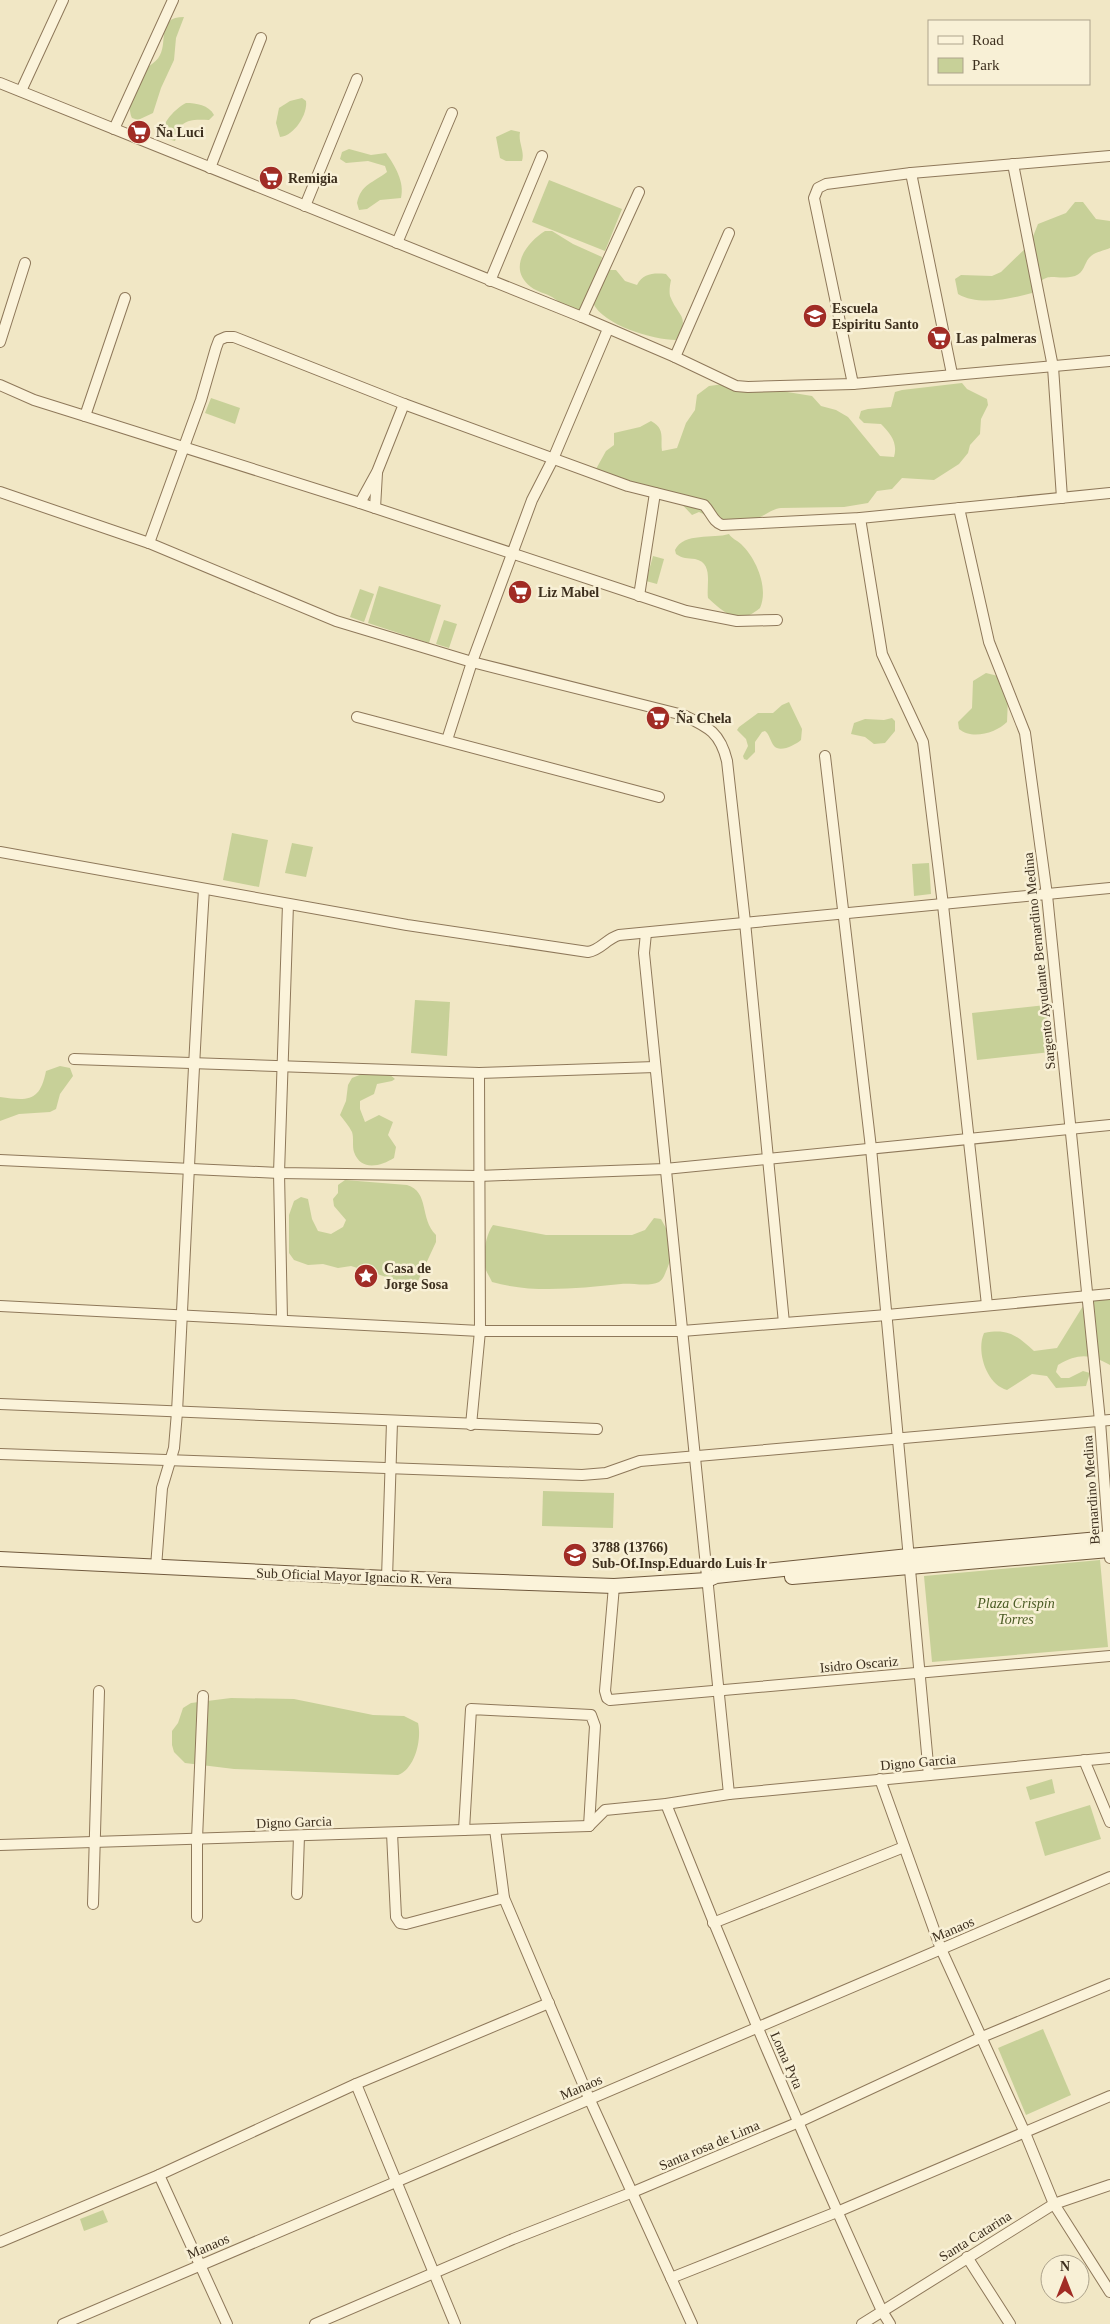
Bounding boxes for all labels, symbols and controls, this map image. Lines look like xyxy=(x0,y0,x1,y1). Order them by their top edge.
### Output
legend xyxy=(928,20,1090,85)
text: Road xyxy=(972,32,1004,48)
text: Park xyxy=(972,57,1000,73)
supermarket icon: Ña Luci xyxy=(126,119,152,145)
place label: Ña Luci xyxy=(156,123,204,140)
supermarket icon: Remigia xyxy=(258,165,284,191)
place label: Remigia xyxy=(288,171,338,186)
place label: Escuela Espiritu Santo xyxy=(832,301,919,332)
school or university icon: Escuela Espiritu Santo xyxy=(802,303,828,329)
supermarket icon: Las palmeras xyxy=(926,325,952,351)
place label: Las palmeras xyxy=(956,331,1037,346)
supermarket icon: Liz Mabel xyxy=(507,579,533,605)
place label: Liz Mabel xyxy=(538,585,599,600)
supermarket icon: Ña Chela xyxy=(645,705,671,731)
place label: Ña Chela xyxy=(676,709,732,726)
street label: Sargento Ayudante Bernardino Medina xyxy=(1021,851,1058,1070)
place label: Casa de Jorge Sosa xyxy=(384,1261,448,1292)
place icon: Casa de Jorge Sosa xyxy=(353,1263,379,1289)
street label: Bernardino Medina xyxy=(1080,1434,1103,1545)
place label: 3788 (13766) Sub-Of.Insp.Eduardo Luis Ir xyxy=(592,1540,767,1571)
school or university icon: 3788 (13766) Sub-Of.Insp.Eduardo Luis Ir xyxy=(562,1542,588,1568)
street label: Sub Oficial Mayor Ignacio R. Vera xyxy=(256,1566,453,1587)
park label: Plaza Crispín Torres xyxy=(976,1596,1055,1627)
street label: Isidro Oscariz xyxy=(819,1654,899,1675)
street label: Digno Garcia xyxy=(880,1752,957,1773)
street label: Digno Garcia xyxy=(256,1814,333,1831)
street label: Manaos xyxy=(930,1914,977,1945)
street label: Loma Pyta xyxy=(767,2029,806,2092)
street label: Manaos xyxy=(558,2072,605,2103)
street label: Santa rosa de Lima xyxy=(657,2117,762,2173)
street label: Santa Catarina xyxy=(937,2208,1015,2265)
street label: Manaos xyxy=(185,2231,232,2262)
north arrow xyxy=(1040,2254,1090,2304)
text: N xyxy=(1060,2259,1070,2274)

